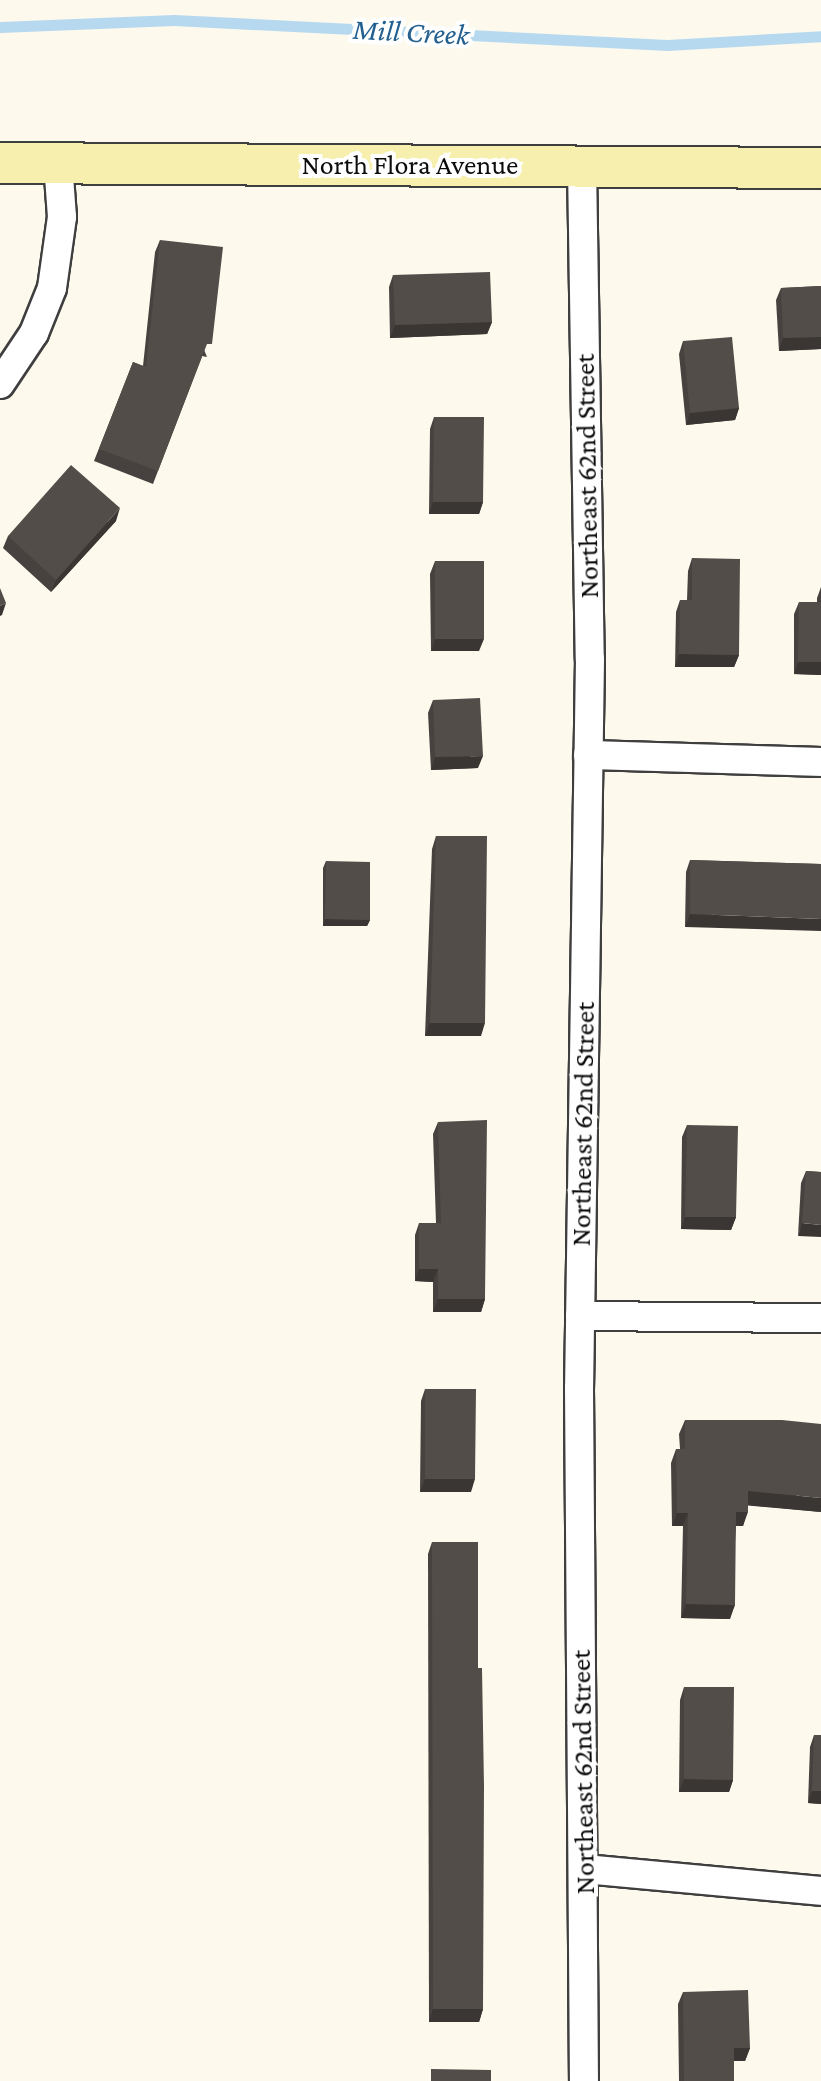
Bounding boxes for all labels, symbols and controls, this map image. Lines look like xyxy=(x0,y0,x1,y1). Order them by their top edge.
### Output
water label: Mill Creek xyxy=(352,11,470,53)
street label: North Flora Avenue xyxy=(302,148,518,182)
street label: Northeast 62nd Street xyxy=(568,353,606,599)
street label: Northeast 62nd Street xyxy=(564,1001,602,1247)
street label: Northeast 62nd Street xyxy=(564,1649,602,1895)

